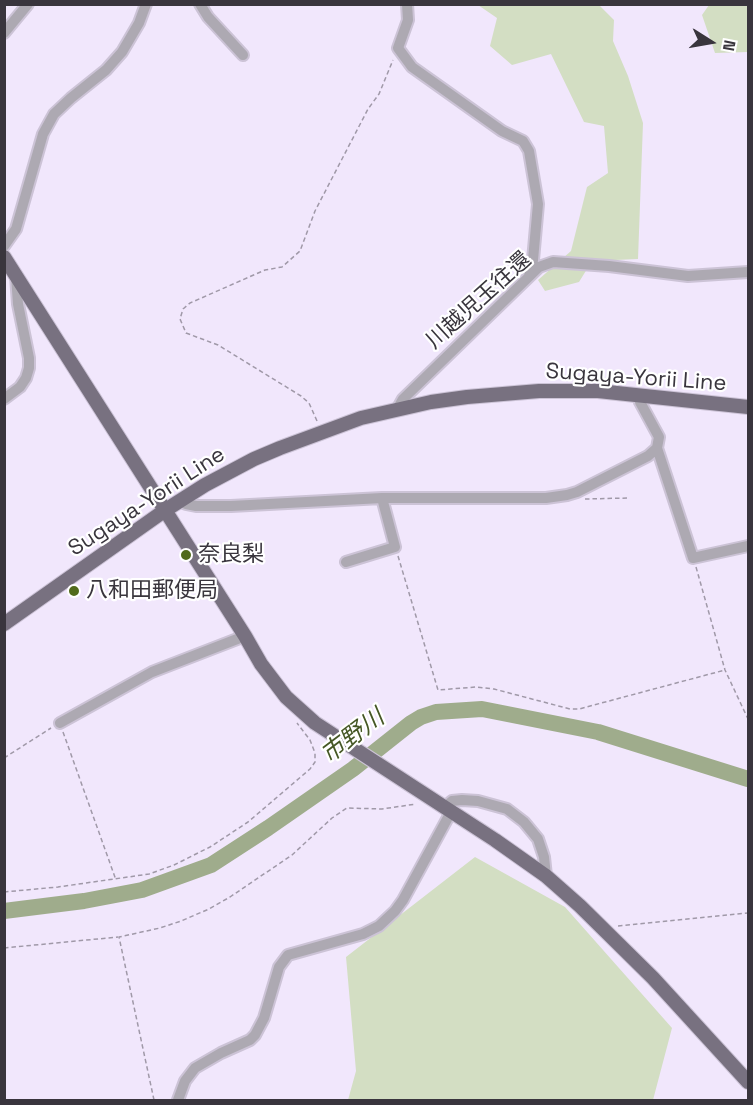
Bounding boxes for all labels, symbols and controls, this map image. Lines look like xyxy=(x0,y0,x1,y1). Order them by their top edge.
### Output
north arrow xyxy=(681,12,741,72)
text: N xyxy=(718,38,740,53)
street label: 川越児玉往還 xyxy=(421,247,537,355)
street label: Sugaya-Yorii Line xyxy=(545,359,727,397)
street label: Sugaya-Yorii Line xyxy=(64,442,230,562)
place label: 奈良梨 xyxy=(198,542,264,568)
marker: 奈良梨 xyxy=(179,548,193,562)
place label: 八和田郵便局 xyxy=(86,578,218,604)
marker: 八和田郵便局 xyxy=(67,584,81,598)
water label: 市野川 xyxy=(316,704,390,770)

